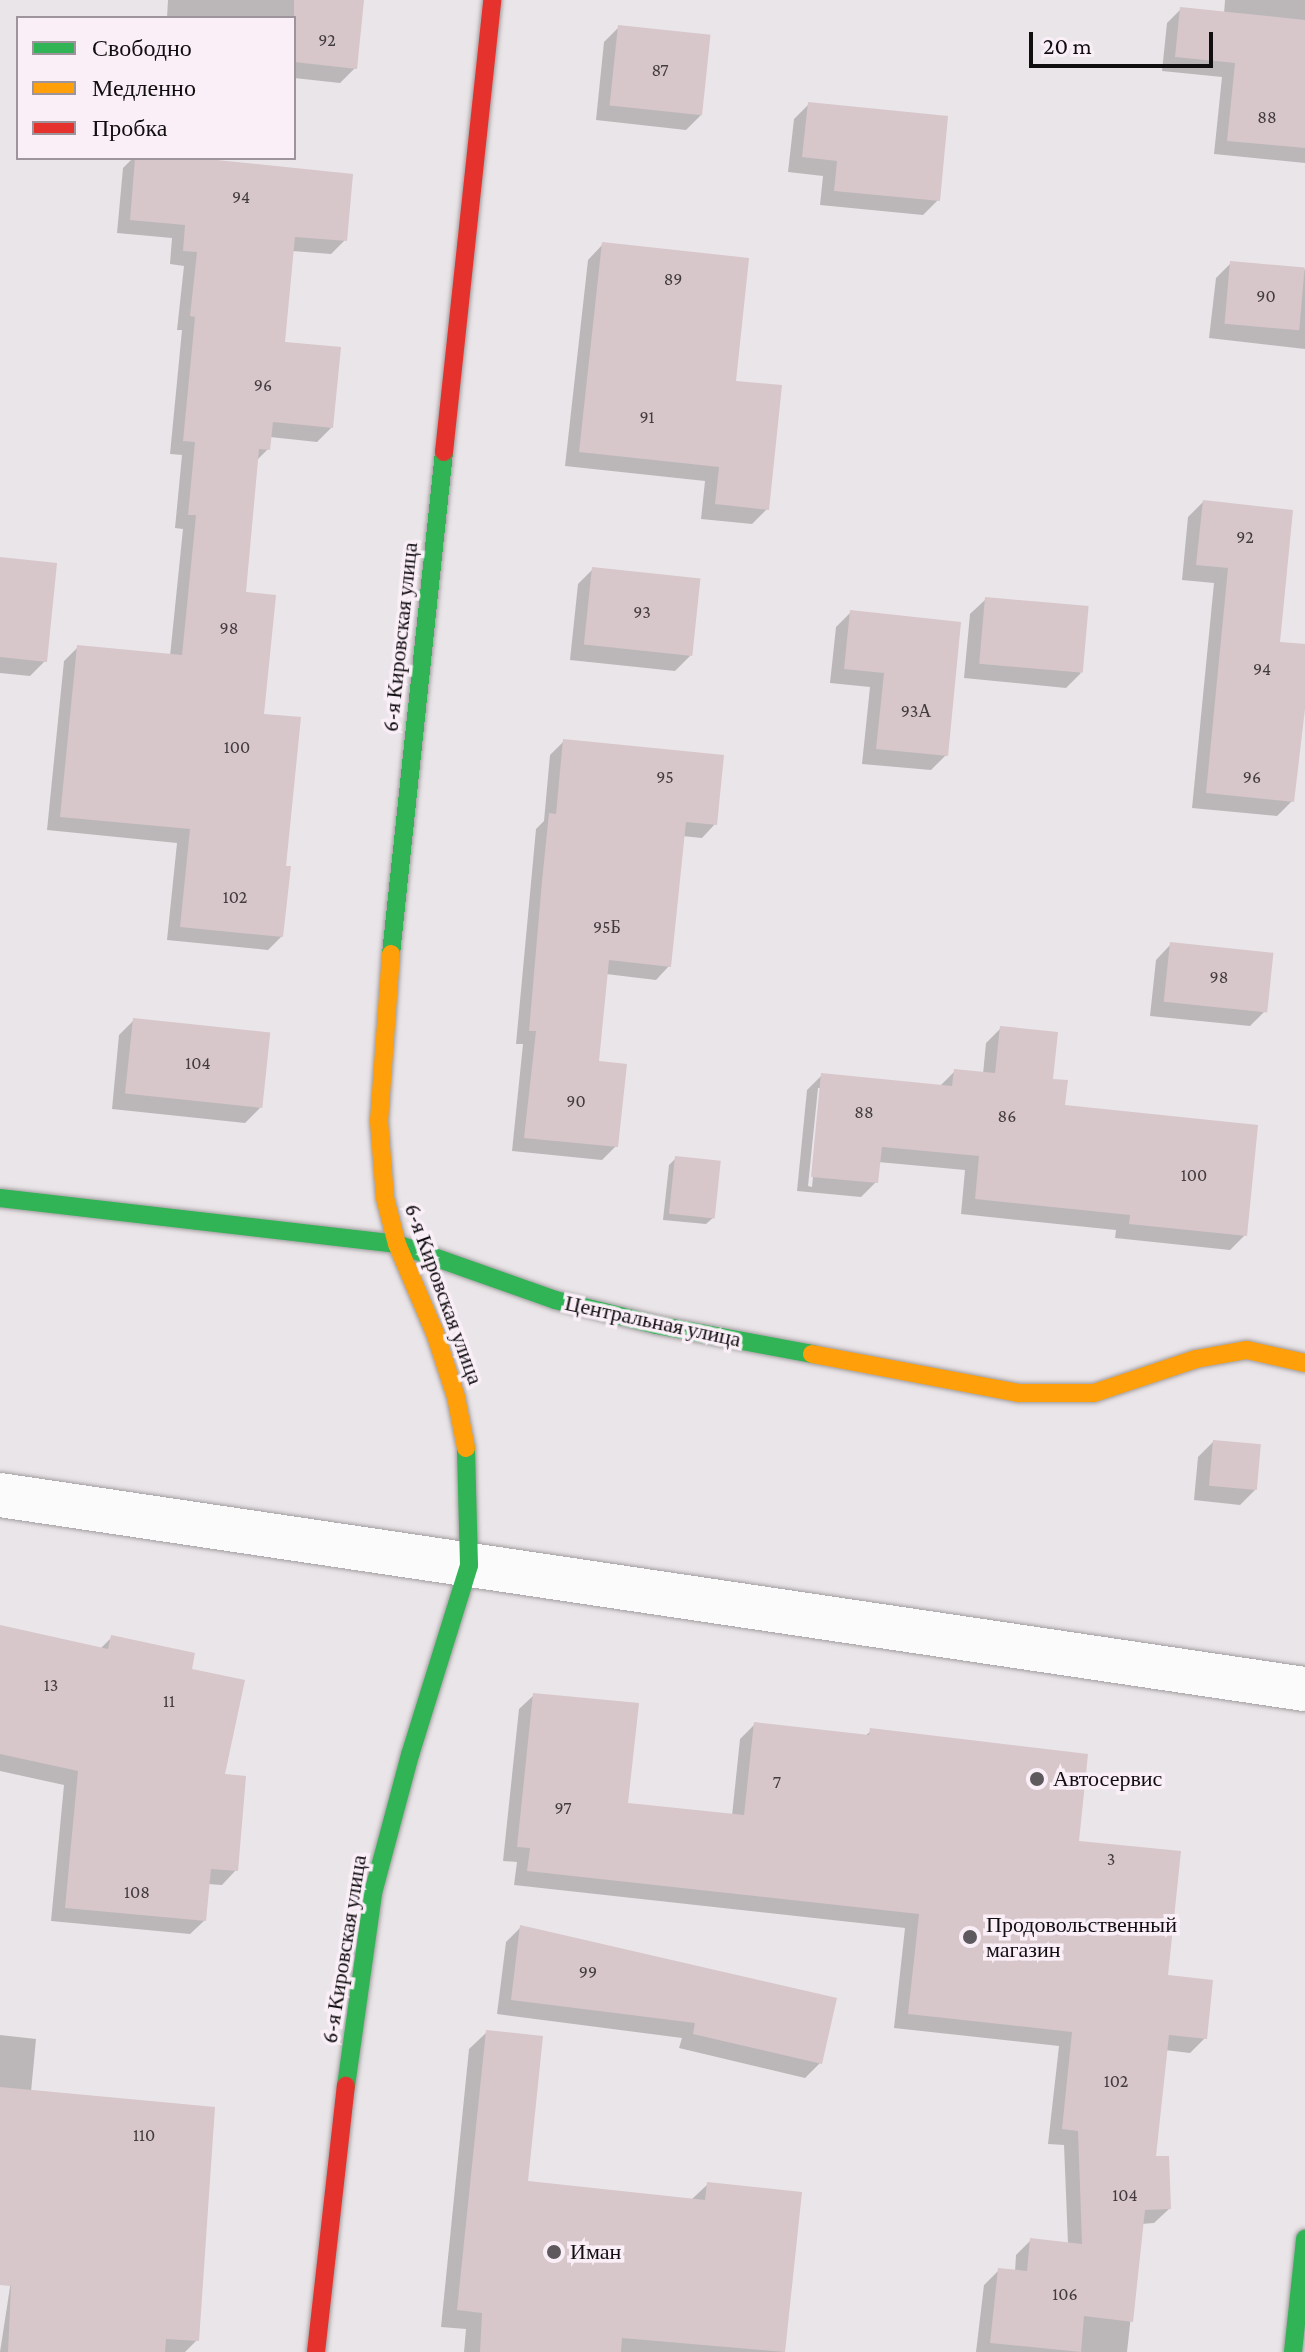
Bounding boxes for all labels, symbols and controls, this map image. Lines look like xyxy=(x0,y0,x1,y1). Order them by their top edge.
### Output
legend xyxy=(16,16,296,160)
scale bar xyxy=(1033,16,1217,66)
house number: 92 xyxy=(318,29,336,51)
text: 20 m xyxy=(1043,32,1092,59)
text: Свободно xyxy=(92,34,192,61)
house number: 87 xyxy=(651,59,669,81)
text: Медленно xyxy=(92,74,196,101)
house number: 88 xyxy=(1257,106,1277,128)
text: Пробка xyxy=(92,114,168,141)
house number: 94 xyxy=(232,186,250,208)
house number: 89 xyxy=(664,268,682,290)
house number: 90 xyxy=(1256,285,1276,307)
house number: 96 xyxy=(254,374,272,396)
house number: 91 xyxy=(639,406,655,428)
house number: 92 xyxy=(1236,526,1254,548)
street label: 6-я Кировская улица xyxy=(377,541,423,733)
house number: 93 xyxy=(633,601,651,623)
house number: 98 xyxy=(220,617,238,639)
house number: 94 xyxy=(1253,658,1271,680)
house number: 93А xyxy=(901,700,931,722)
house number: 100 xyxy=(224,736,250,758)
house number: 95 xyxy=(656,766,674,788)
house number: 96 xyxy=(1243,766,1261,788)
house number: 102 xyxy=(223,886,247,908)
house number: 95Б xyxy=(593,916,621,938)
house number: 98 xyxy=(1210,966,1228,988)
house number: 104 xyxy=(185,1052,211,1074)
house number: 90 xyxy=(566,1090,586,1112)
house number: 88 xyxy=(854,1101,874,1123)
house number: 86 xyxy=(998,1105,1016,1127)
house number: 100 xyxy=(1181,1164,1207,1186)
street label: 6-я Кировская улица xyxy=(399,1200,489,1388)
street label: Центральная улица xyxy=(563,1289,743,1353)
house number: 13 xyxy=(44,1674,58,1696)
house number: 11 xyxy=(163,1690,175,1712)
place label: Автосервис xyxy=(1053,1766,1162,1792)
marker: Автосервис xyxy=(1028,1770,1046,1788)
house number: 7 xyxy=(773,1771,781,1793)
house number: 97 xyxy=(554,1797,572,1819)
house number: 3 xyxy=(1107,1848,1115,1870)
street label: 6-я Кировская улица xyxy=(316,1853,372,2045)
house number: 108 xyxy=(124,1881,150,1903)
place label: Продовольственный магазин xyxy=(986,1911,1177,1962)
marker: Продовольственный магазин xyxy=(961,1928,979,1946)
house number: 99 xyxy=(579,1961,597,1983)
house number: 102 xyxy=(1104,2070,1128,2092)
house number: 110 xyxy=(133,2124,155,2146)
house number: 104 xyxy=(1112,2184,1138,2206)
place label: Иман xyxy=(570,2239,621,2265)
marker: Иман xyxy=(545,2243,563,2261)
house number: 106 xyxy=(1052,2283,1078,2305)

